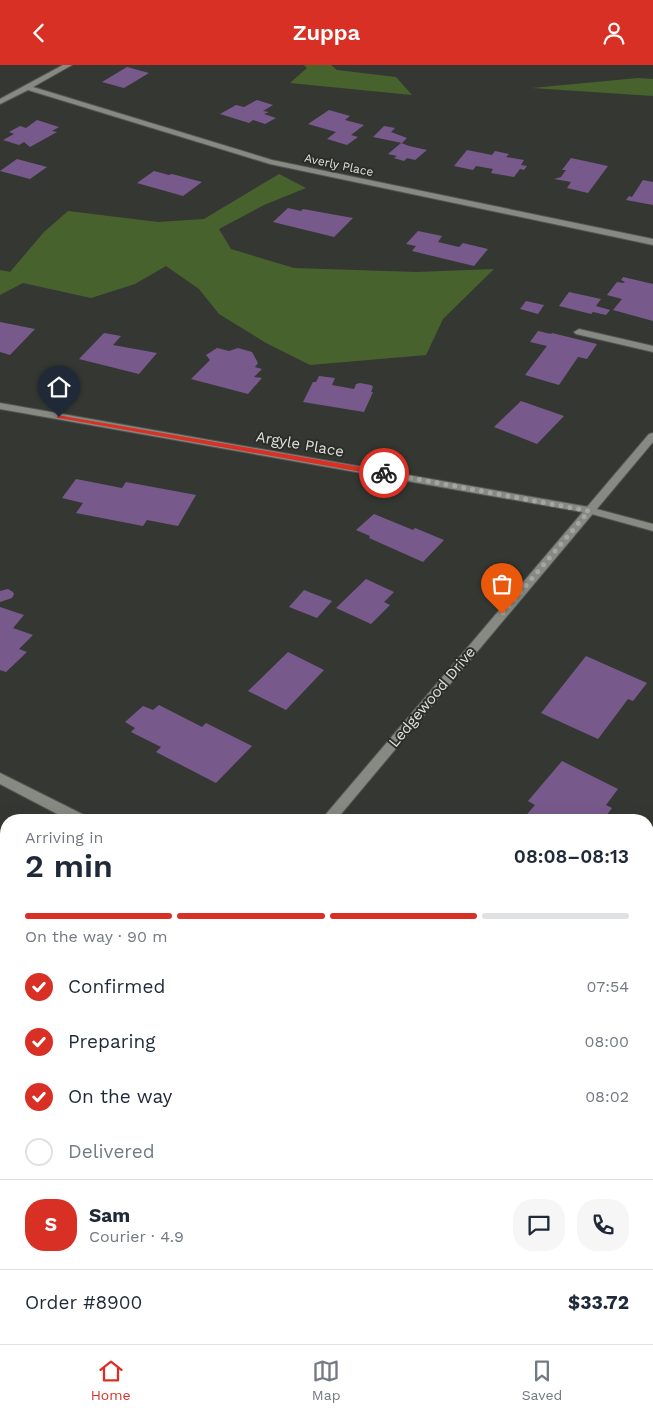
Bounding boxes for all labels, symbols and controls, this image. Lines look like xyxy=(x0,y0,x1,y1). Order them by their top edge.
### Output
icon: back xyxy=(25,19,53,47)
icon: person xyxy=(600,19,628,47)
text: Zuppa xyxy=(293,20,360,45)
street label: Averly Place xyxy=(303,151,375,179)
pin xyxy=(38,366,80,417)
icon: home xyxy=(45,373,73,401)
street label: Argyle Place xyxy=(255,427,345,461)
courier xyxy=(359,448,409,498)
icon: bike xyxy=(370,459,398,487)
pin xyxy=(481,563,523,614)
icon: bag xyxy=(488,570,516,598)
street label: Ledgewood Drive xyxy=(385,643,479,751)
text: Arriving in xyxy=(25,828,103,847)
text: 08:08–08:13 xyxy=(514,845,629,868)
text: 2 min xyxy=(25,847,113,885)
text: On the way · 90 m xyxy=(25,927,168,946)
icon: check xyxy=(25,973,53,1001)
text: Confirmed xyxy=(68,975,165,998)
text: 07:54 xyxy=(587,977,629,996)
icon: check xyxy=(25,1028,53,1056)
text: Preparing xyxy=(68,1030,155,1053)
text: 08:00 xyxy=(585,1032,629,1051)
icon: check xyxy=(25,1083,53,1111)
text: On the way xyxy=(68,1085,172,1108)
text: 08:02 xyxy=(585,1087,629,1106)
text: Delivered xyxy=(68,1140,155,1163)
button: chat xyxy=(513,1199,565,1251)
button: phone xyxy=(577,1199,629,1251)
text: Sam xyxy=(89,1204,130,1227)
text: S xyxy=(45,1213,57,1236)
text: Courier · 4.9 xyxy=(89,1227,184,1246)
text: Order #8900 xyxy=(25,1291,142,1314)
text: $33.72 xyxy=(568,1291,629,1314)
tab: Home xyxy=(91,1357,131,1403)
tab: Map xyxy=(312,1357,340,1403)
tab: Saved xyxy=(522,1357,562,1403)

